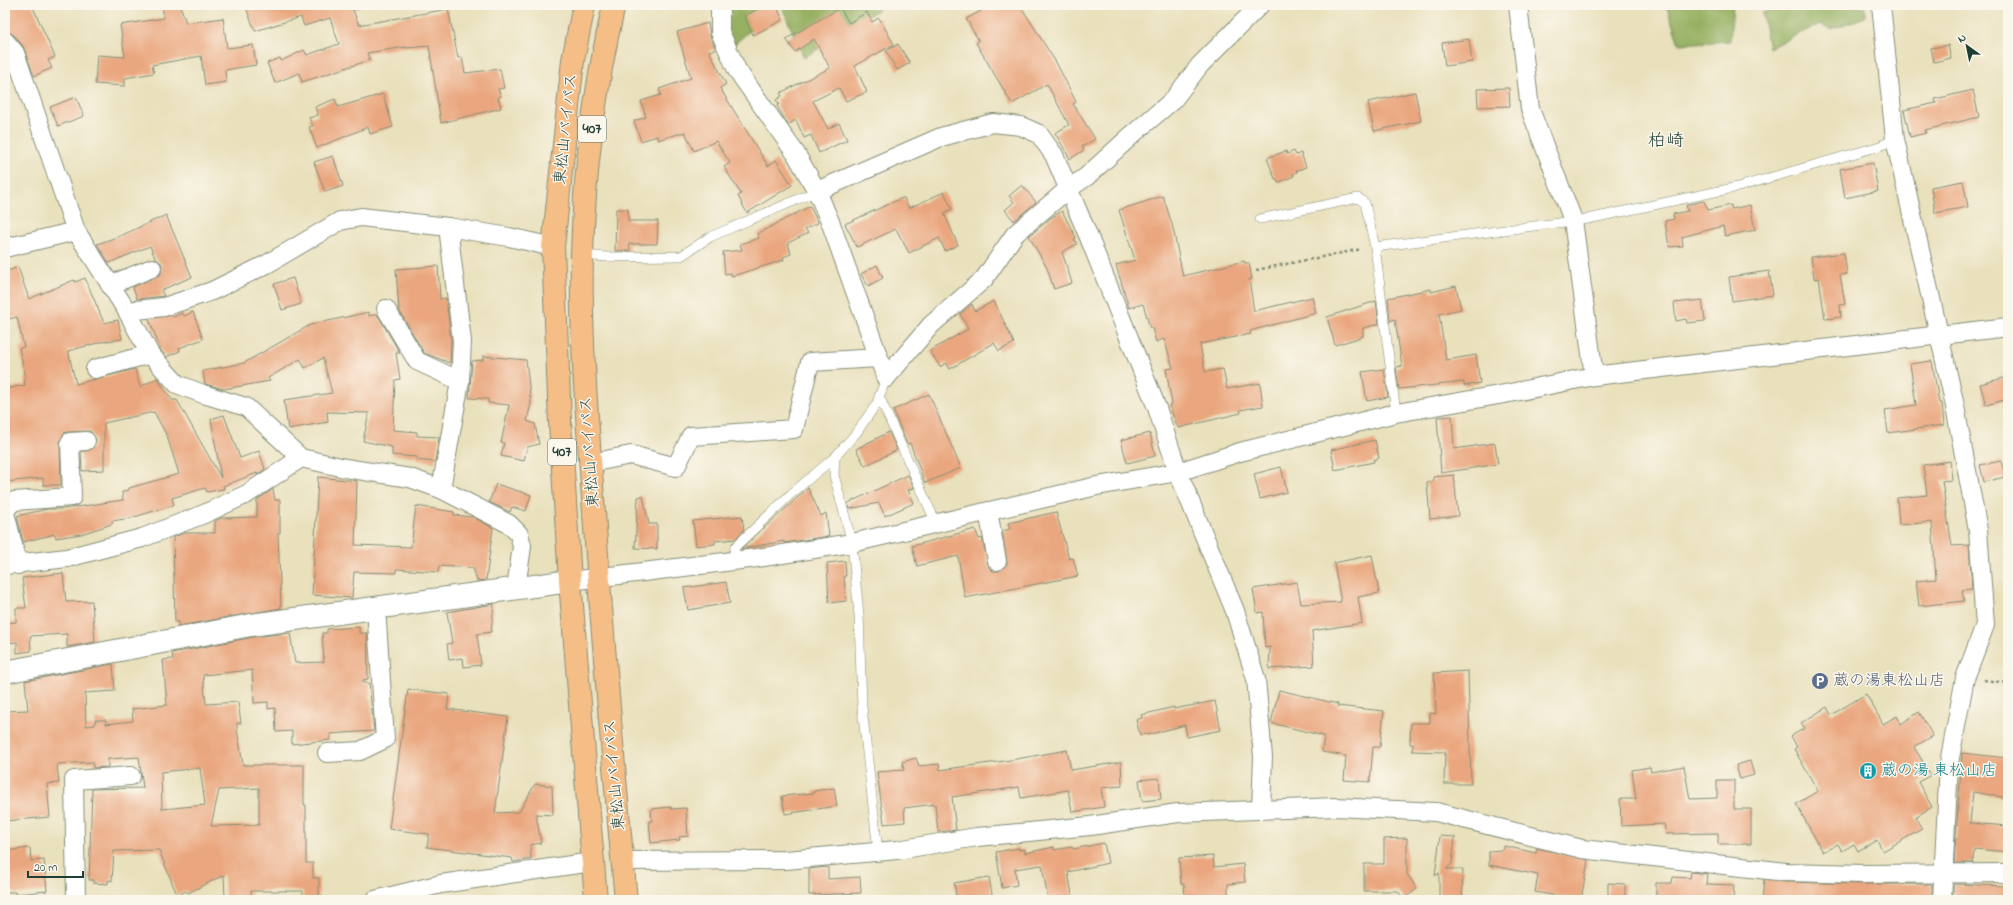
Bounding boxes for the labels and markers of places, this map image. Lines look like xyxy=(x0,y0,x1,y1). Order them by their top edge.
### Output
place label: 蔵の湯東松山店 xyxy=(1833,669,1945,693)
parking icon: 蔵の湯東松山店 xyxy=(1810,671,1830,691)
place label: 蔵の湯 東松山店 xyxy=(1881,759,1997,783)
building icon: 蔵の湯 東松山店 xyxy=(1858,761,1878,781)

